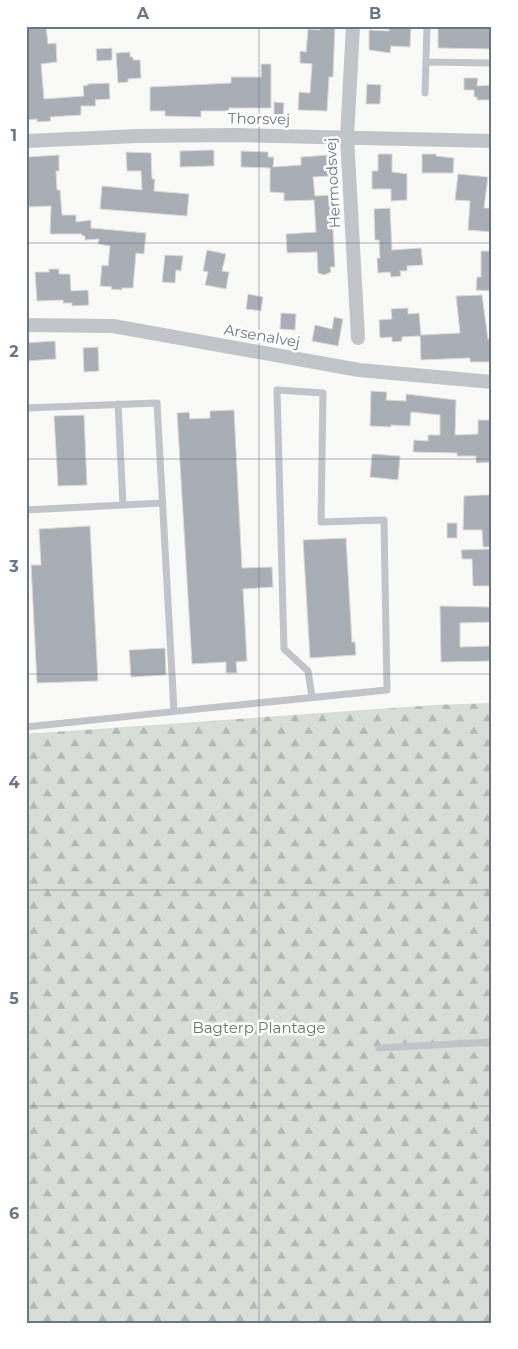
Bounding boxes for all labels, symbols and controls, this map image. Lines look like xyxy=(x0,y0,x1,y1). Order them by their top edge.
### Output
text: A xyxy=(136,4,150,23)
text: B xyxy=(369,4,381,23)
street label: Thorsvej xyxy=(228,108,290,129)
text: 1 xyxy=(11,126,17,145)
street label: Hermodsvej xyxy=(321,137,344,229)
street label: Arsenalvej xyxy=(222,319,302,352)
text: 2 xyxy=(9,342,19,361)
text: 3 xyxy=(8,557,19,576)
text: 4 xyxy=(8,773,20,792)
text: 5 xyxy=(9,989,19,1008)
park label: Bagterp Plantage xyxy=(192,1018,326,1037)
text: 6 xyxy=(9,1204,19,1223)

